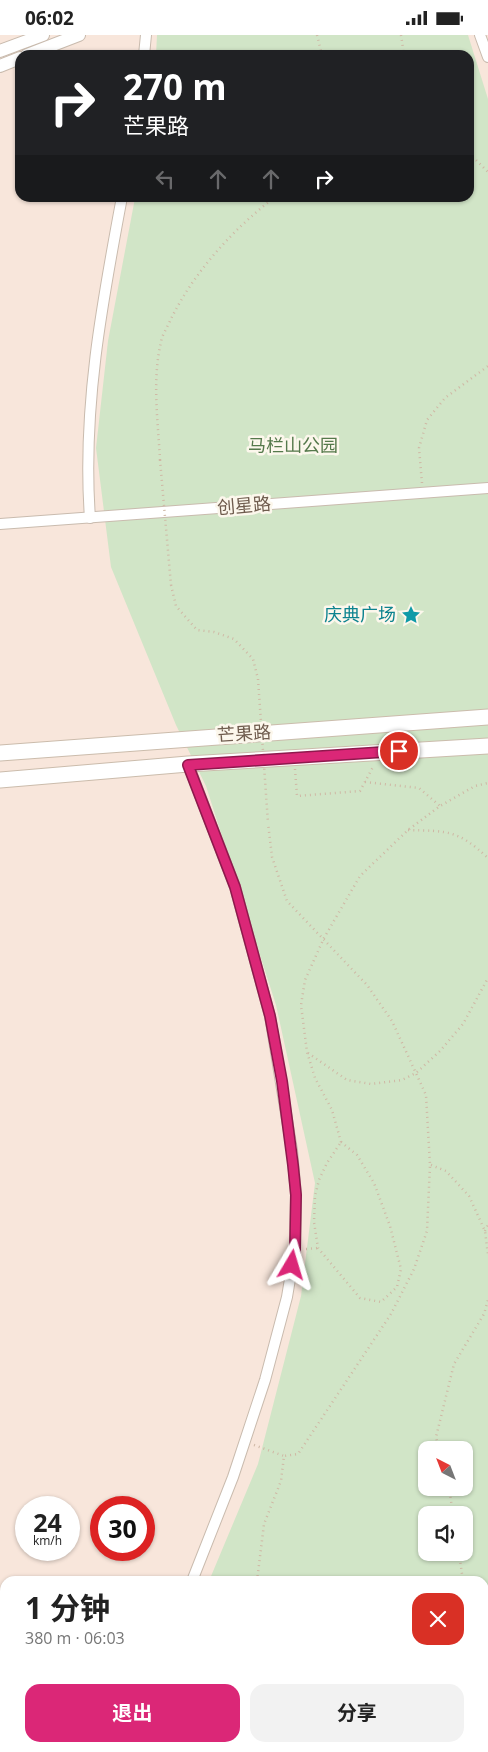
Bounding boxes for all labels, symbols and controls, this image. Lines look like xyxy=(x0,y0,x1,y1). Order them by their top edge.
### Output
text: 06:02 xyxy=(25,5,74,31)
text: 270 m xyxy=(123,63,227,110)
icon: right xyxy=(40,70,105,135)
text: 芒果路 xyxy=(123,110,189,140)
icon: left xyxy=(151,165,179,193)
icon: ahead xyxy=(204,165,232,193)
icon: ahead xyxy=(257,165,285,193)
icon: right xyxy=(310,165,338,193)
park label: 马栏山公园 xyxy=(248,433,338,457)
street label: 创星路 xyxy=(216,491,272,519)
place label: 庆典广场 xyxy=(324,602,396,626)
place icon: 庆典广场 xyxy=(400,604,422,626)
street label: 芒果路 xyxy=(216,719,272,747)
pin xyxy=(378,730,420,772)
icon: arrive xyxy=(385,737,413,765)
position arrow xyxy=(265,1238,317,1290)
north arrow xyxy=(418,1441,472,1496)
map controls xyxy=(418,1441,473,1561)
speed limit sign: 30 xyxy=(90,1496,155,1561)
text: 24 xyxy=(33,1505,62,1539)
button: sound xyxy=(418,1506,473,1561)
text: km/h xyxy=(33,1532,62,1549)
text: 1 分钟 xyxy=(25,1587,110,1628)
button: close xyxy=(412,1593,464,1645)
text: 380 m · 06:03 xyxy=(25,1627,125,1649)
button: 退出 xyxy=(25,1684,240,1742)
button: 分享 xyxy=(250,1684,464,1742)

